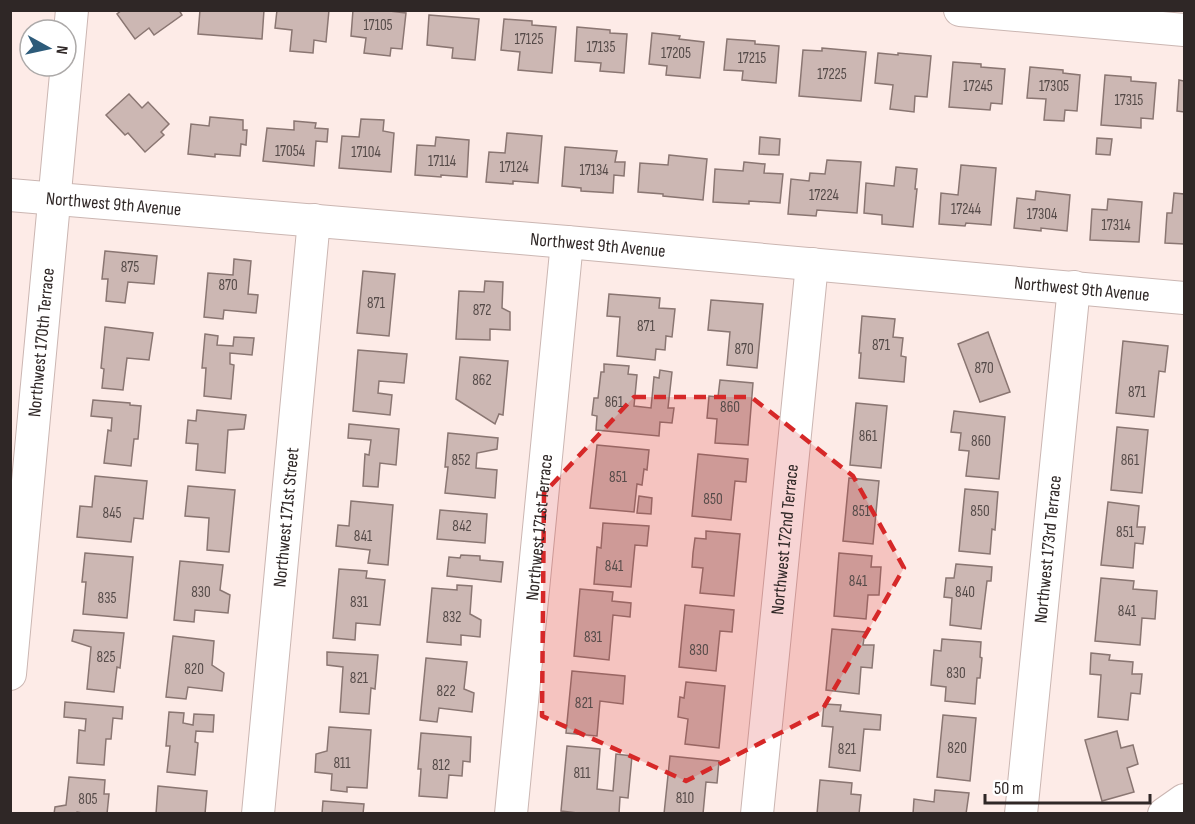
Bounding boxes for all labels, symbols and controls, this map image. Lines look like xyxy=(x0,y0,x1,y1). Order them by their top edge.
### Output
house number: 17105 xyxy=(363,16,393,35)
north arrow xyxy=(18,18,78,78)
house number: 17125 xyxy=(515,30,543,49)
house number: 17135 xyxy=(587,38,615,57)
text: N xyxy=(51,44,71,55)
house number: 17205 xyxy=(661,44,691,63)
house number: 17215 xyxy=(738,49,766,68)
house number: 17225 xyxy=(817,65,847,84)
house number: 17245 xyxy=(963,77,993,96)
house number: 17305 xyxy=(1039,77,1069,96)
house number: 17315 xyxy=(1115,91,1143,110)
house number: 17054 xyxy=(275,142,305,161)
house number: 17104 xyxy=(351,143,381,162)
house number: 17114 xyxy=(428,152,456,171)
house number: 17124 xyxy=(499,158,529,177)
house number: 17134 xyxy=(579,161,609,180)
house number: 17224 xyxy=(809,186,839,205)
street label: Northwest 9th Avenue xyxy=(45,188,182,220)
house number: 17244 xyxy=(951,200,981,219)
house number: 17304 xyxy=(1027,205,1057,224)
house number: 17314 xyxy=(1101,216,1131,235)
street label: Northwest 9th Avenue xyxy=(529,228,666,261)
house number: 875 xyxy=(121,258,139,277)
street label: Northwest 170th Terrace xyxy=(24,267,58,418)
street label: Northwest 9th Avenue xyxy=(1013,272,1150,305)
house number: 870 xyxy=(218,276,238,295)
house number: 871 xyxy=(367,294,386,313)
house number: 872 xyxy=(473,301,491,320)
house number: 871 xyxy=(637,317,656,336)
house number: 871 xyxy=(872,336,891,355)
house number: 870 xyxy=(734,340,754,359)
house number: 870 xyxy=(974,359,994,378)
house number: 862 xyxy=(472,371,492,390)
house number: 871 xyxy=(1128,383,1147,402)
house number: 861 xyxy=(605,393,624,412)
house number: 860 xyxy=(720,398,740,417)
house number: 861 xyxy=(859,427,878,446)
house number: 860 xyxy=(971,432,991,451)
street label: Northwest 171st Street xyxy=(269,446,303,588)
house number: 852 xyxy=(452,451,470,470)
house number: 861 xyxy=(1121,451,1140,470)
street label: Northwest 171st Terrace xyxy=(521,453,557,601)
street label: Northwest 172nd Terrace xyxy=(766,463,802,616)
house number: 851 xyxy=(609,468,628,487)
street label: Northwest 173rd Terrace xyxy=(1030,474,1065,624)
house number: 850 xyxy=(703,490,723,509)
house number: 851 xyxy=(852,502,871,521)
house number: 850 xyxy=(970,502,990,521)
house number: 845 xyxy=(102,504,122,523)
house number: 842 xyxy=(452,517,472,536)
house number: 851 xyxy=(1116,523,1135,542)
house number: 841 xyxy=(354,527,373,546)
house number: 841 xyxy=(605,557,624,576)
house number: 841 xyxy=(849,572,868,591)
house number: 830 xyxy=(191,583,211,602)
house number: 840 xyxy=(955,583,975,602)
house number: 835 xyxy=(98,589,116,608)
house number: 831 xyxy=(350,593,369,612)
house number: 841 xyxy=(1118,602,1137,621)
house number: 832 xyxy=(442,608,462,627)
house number: 831 xyxy=(584,628,603,647)
house number: 830 xyxy=(689,641,709,660)
house number: 825 xyxy=(97,648,115,667)
house number: 820 xyxy=(184,660,204,679)
house number: 830 xyxy=(946,664,966,683)
house number: 821 xyxy=(350,669,369,688)
house number: 822 xyxy=(436,682,456,701)
house number: 821 xyxy=(575,694,594,713)
house number: 820 xyxy=(947,739,967,758)
house number: 821 xyxy=(838,740,857,759)
house number: 811 xyxy=(333,754,351,773)
house number: 812 xyxy=(432,756,450,775)
house number: 811 xyxy=(573,764,591,783)
scale bar xyxy=(985,767,1150,805)
text: 50 m xyxy=(994,778,1024,799)
house number: 810 xyxy=(676,789,694,808)
house number: 805 xyxy=(78,790,98,809)

